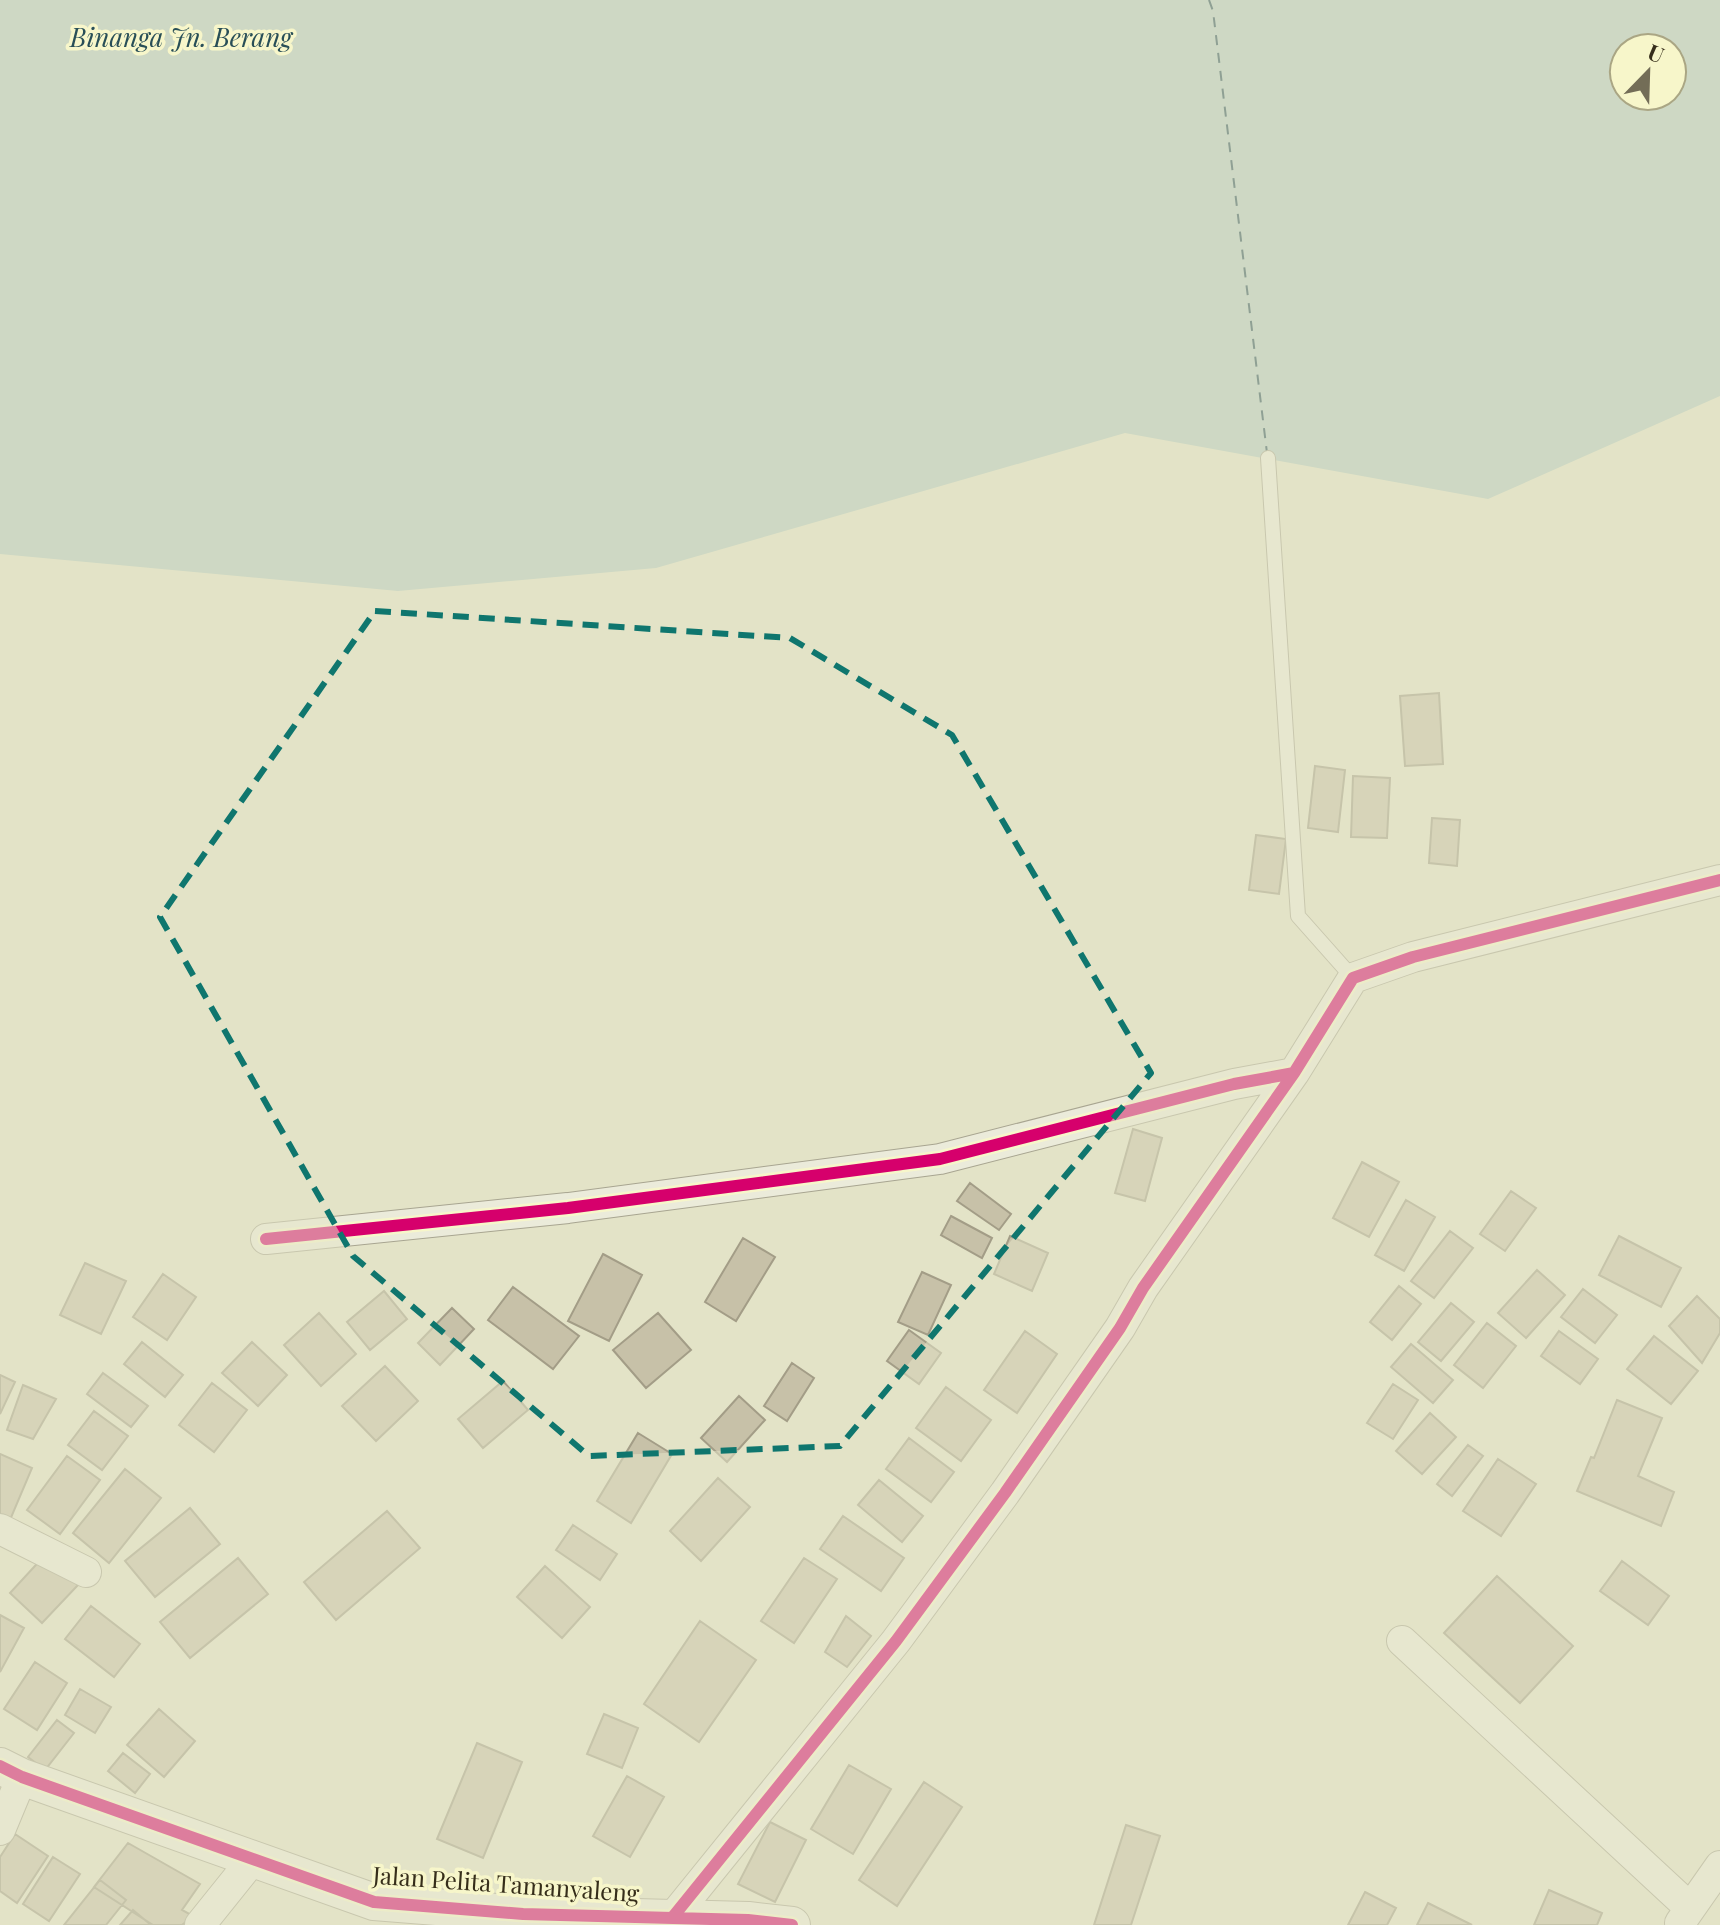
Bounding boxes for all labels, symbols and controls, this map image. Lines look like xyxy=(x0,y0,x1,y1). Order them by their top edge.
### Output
water label: Binanga Jn. Berang xyxy=(69,19,294,54)
north arrow xyxy=(1608,32,1688,112)
text: U xyxy=(1643,36,1669,69)
street label: Jalan Pelita Tamanyaleng xyxy=(371,1858,641,1908)

